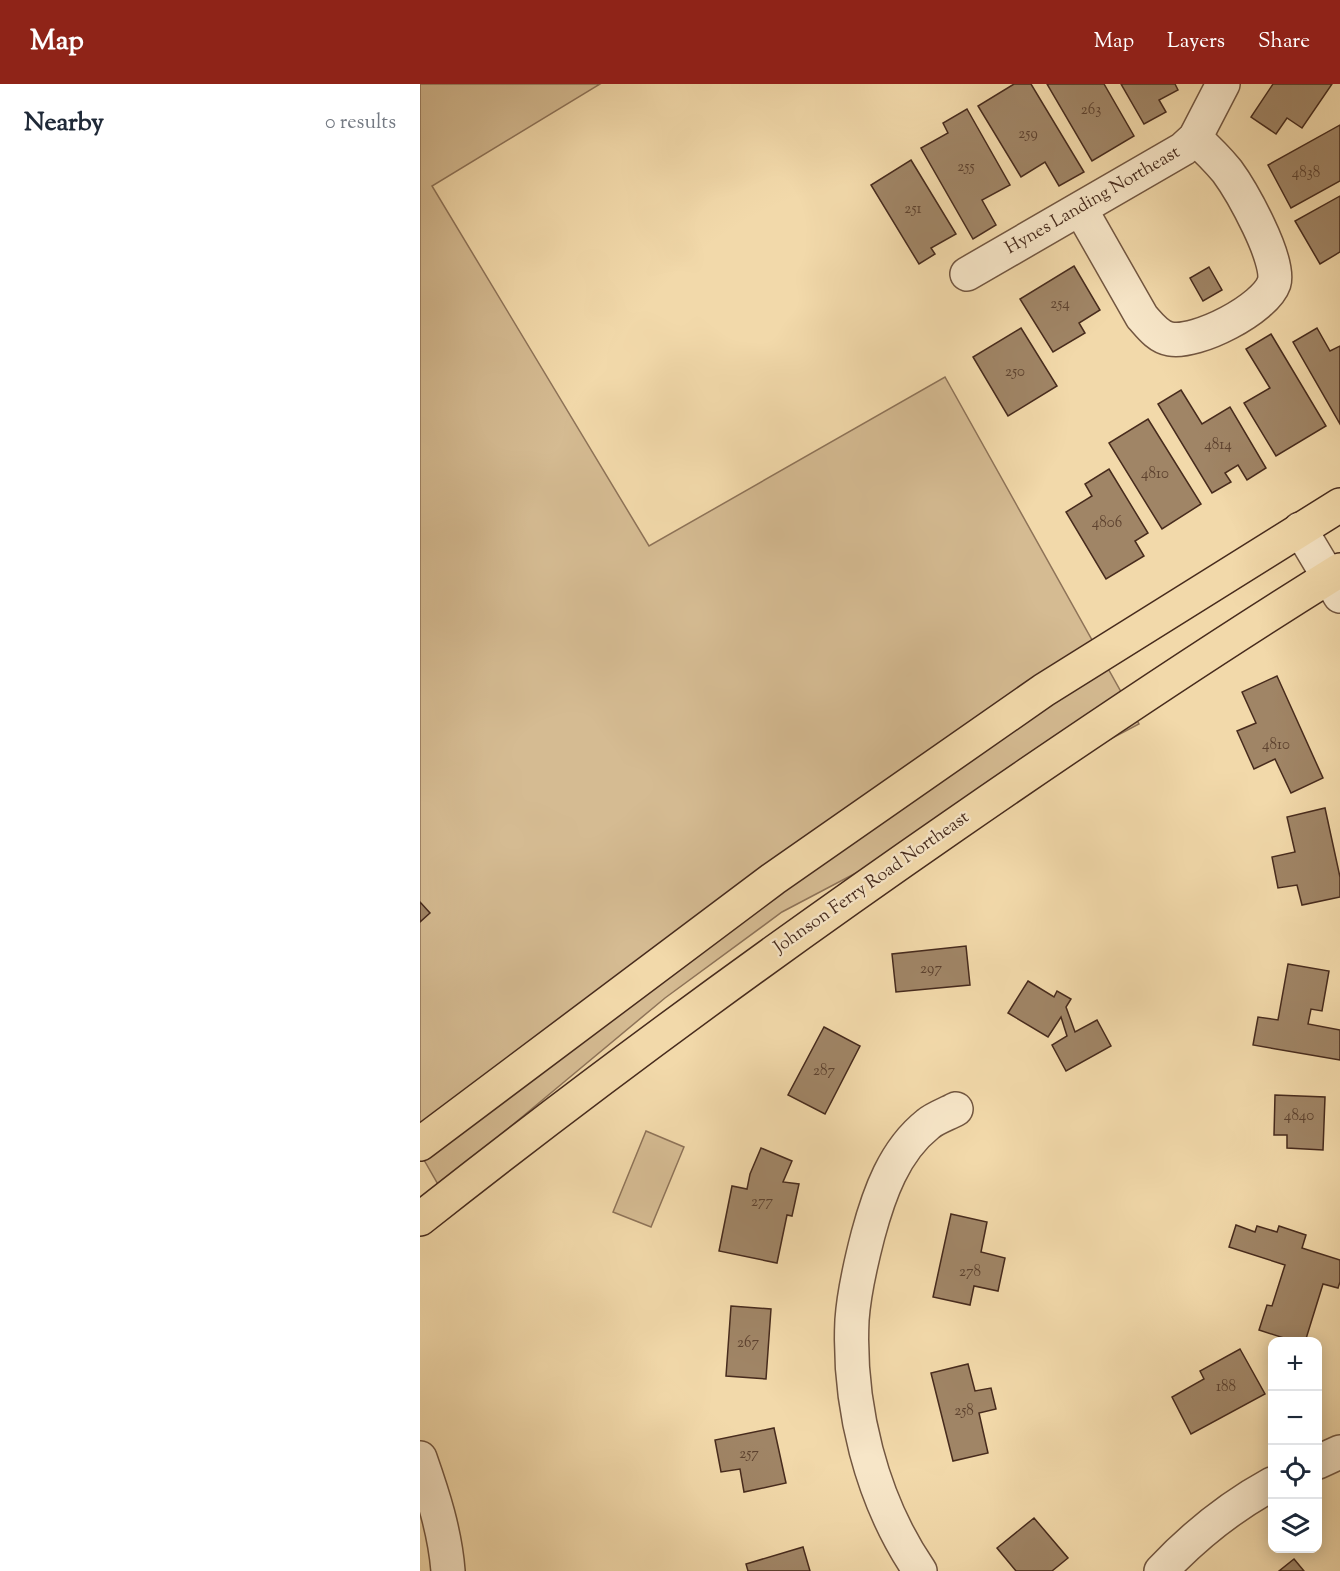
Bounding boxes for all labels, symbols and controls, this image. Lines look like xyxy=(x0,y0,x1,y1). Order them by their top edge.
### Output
text: Map xyxy=(30,22,84,62)
text: Map xyxy=(1094,27,1134,57)
text: Layers xyxy=(1167,27,1225,57)
text: Share xyxy=(1258,27,1310,57)
house number: 263 xyxy=(1081,100,1101,121)
text: Nearby xyxy=(24,105,104,142)
text: 0 results xyxy=(325,109,396,138)
house number: 259 xyxy=(1018,124,1038,145)
street label: Hynes Landing Northeast xyxy=(1001,140,1185,262)
house number: 255 xyxy=(957,157,975,178)
house number: 4838 xyxy=(1292,163,1320,184)
house number: 251 xyxy=(904,199,922,220)
house number: 254 xyxy=(1050,294,1070,315)
house number: 250 xyxy=(1005,362,1025,383)
house number: 4814 xyxy=(1204,435,1232,456)
house number: 4810 xyxy=(1141,464,1169,485)
house number: 4806 xyxy=(1092,513,1122,534)
house number: 4810 xyxy=(1262,735,1290,756)
street label: Johnson Ferry Road Northeast xyxy=(768,805,975,961)
house number: 297 xyxy=(920,959,942,980)
house number: 287 xyxy=(813,1061,835,1082)
house number: 4840 xyxy=(1284,1106,1314,1127)
house number: 277 xyxy=(751,1192,774,1213)
house number: 278 xyxy=(959,1262,981,1283)
house number: 267 xyxy=(737,1333,759,1354)
map controls xyxy=(1268,1337,1322,1553)
button: + xyxy=(1268,1337,1322,1391)
house number: 188 xyxy=(1216,1377,1236,1398)
button: − xyxy=(1268,1391,1322,1445)
house number: 258 xyxy=(954,1401,974,1422)
house number: 257 xyxy=(739,1444,759,1465)
button: locate xyxy=(1268,1445,1322,1499)
button: layers xyxy=(1268,1499,1322,1553)

